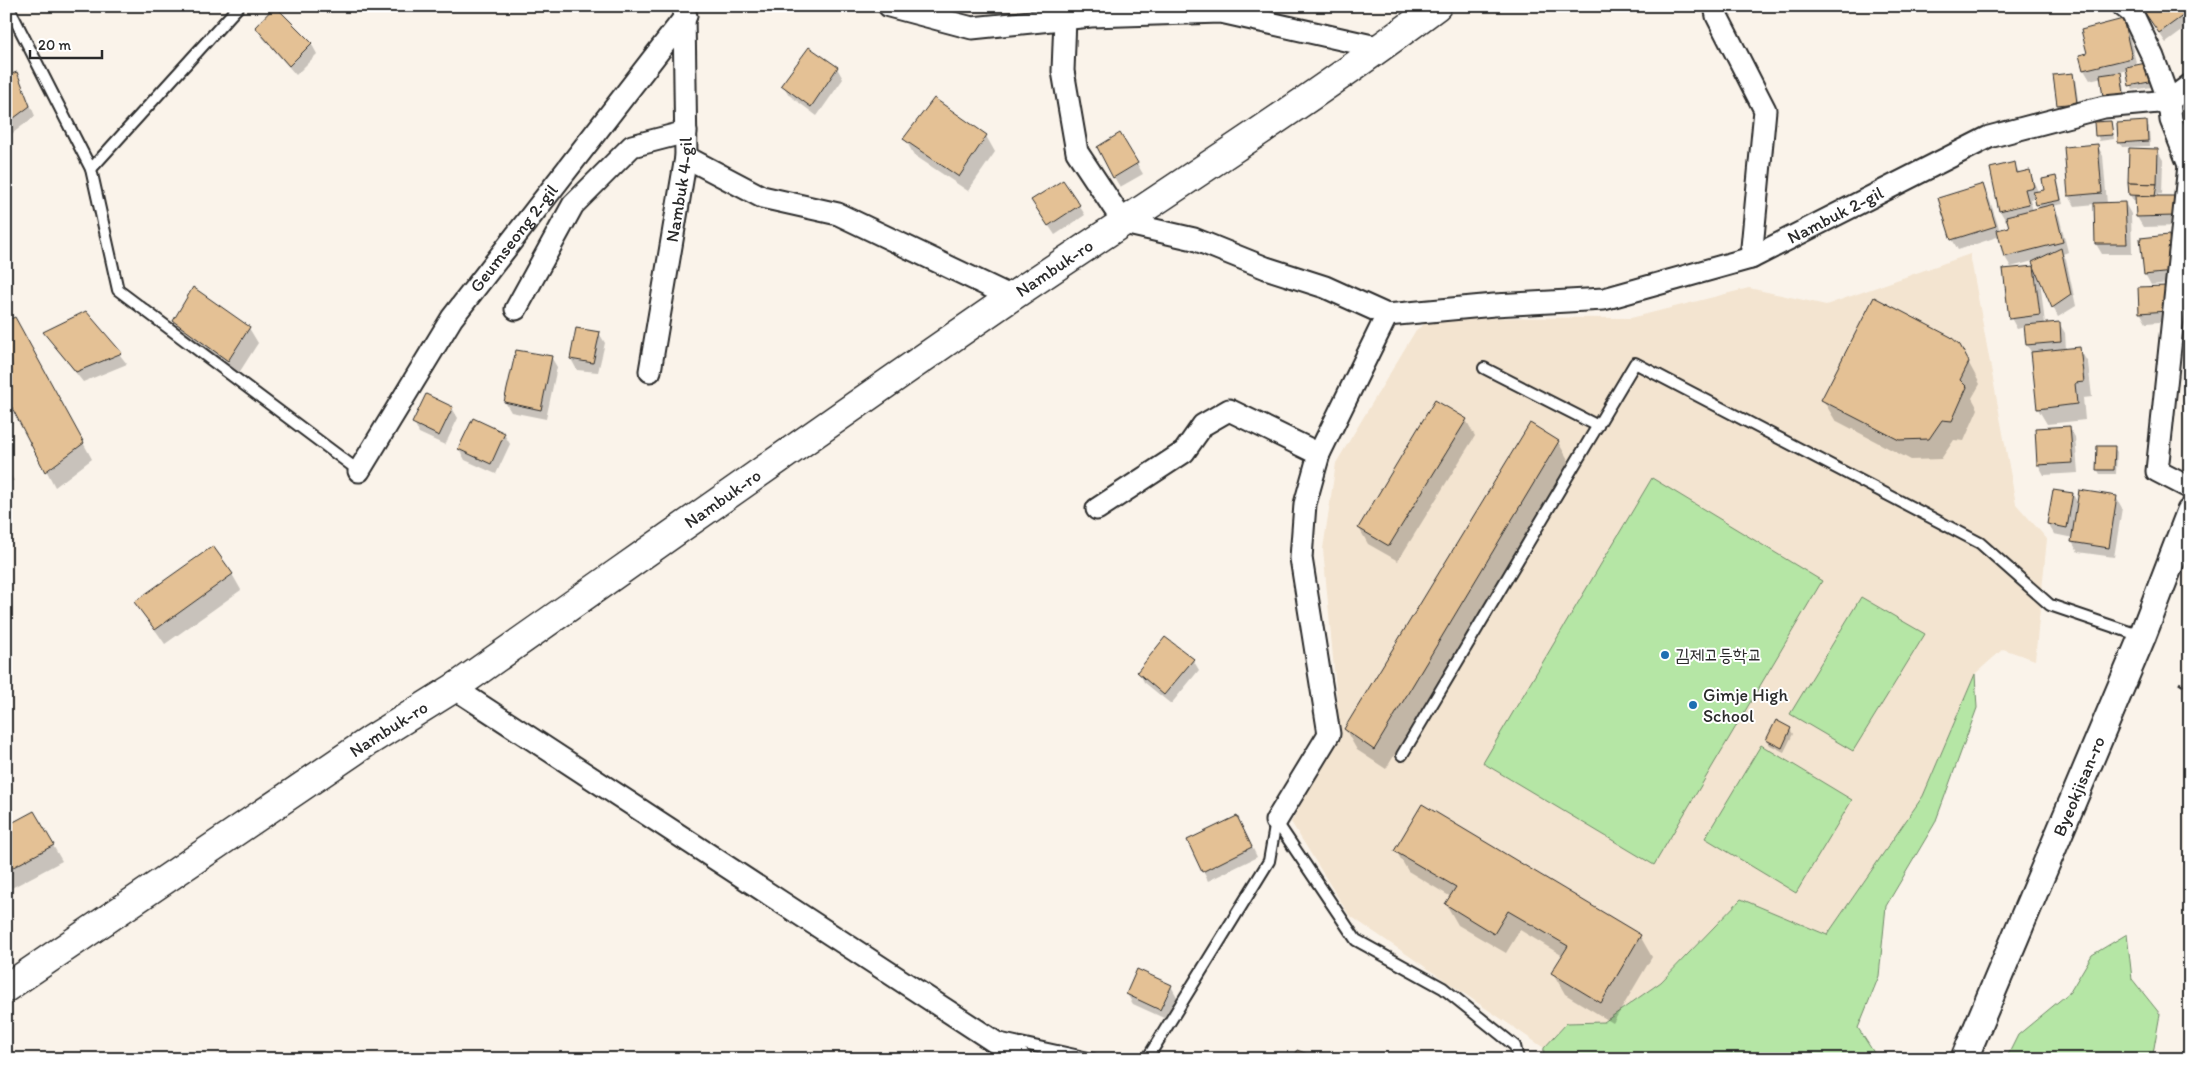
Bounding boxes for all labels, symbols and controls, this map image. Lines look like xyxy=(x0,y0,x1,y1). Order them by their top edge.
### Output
scale bar xyxy=(30,28,102,60)
text: 20 m xyxy=(38,36,72,54)
street label: Nambuk 4-gil xyxy=(661,137,697,244)
street label: Geumseong 2-gil xyxy=(465,180,563,297)
street label: Nambuk 2-gil xyxy=(1784,182,1887,249)
street label: Nambuk-ro xyxy=(1012,234,1097,302)
street label: Nambuk-ro xyxy=(680,464,765,533)
place label: 김제고등학교 xyxy=(1675,644,1762,666)
marker: 김제고등학교 xyxy=(1659,649,1671,661)
place label: Gimje High School xyxy=(1703,684,1788,727)
street label: Nambuk-ro xyxy=(345,696,432,762)
marker: Gimje High School xyxy=(1687,699,1699,711)
street label: Byeokjisan-ro xyxy=(2048,733,2110,840)

